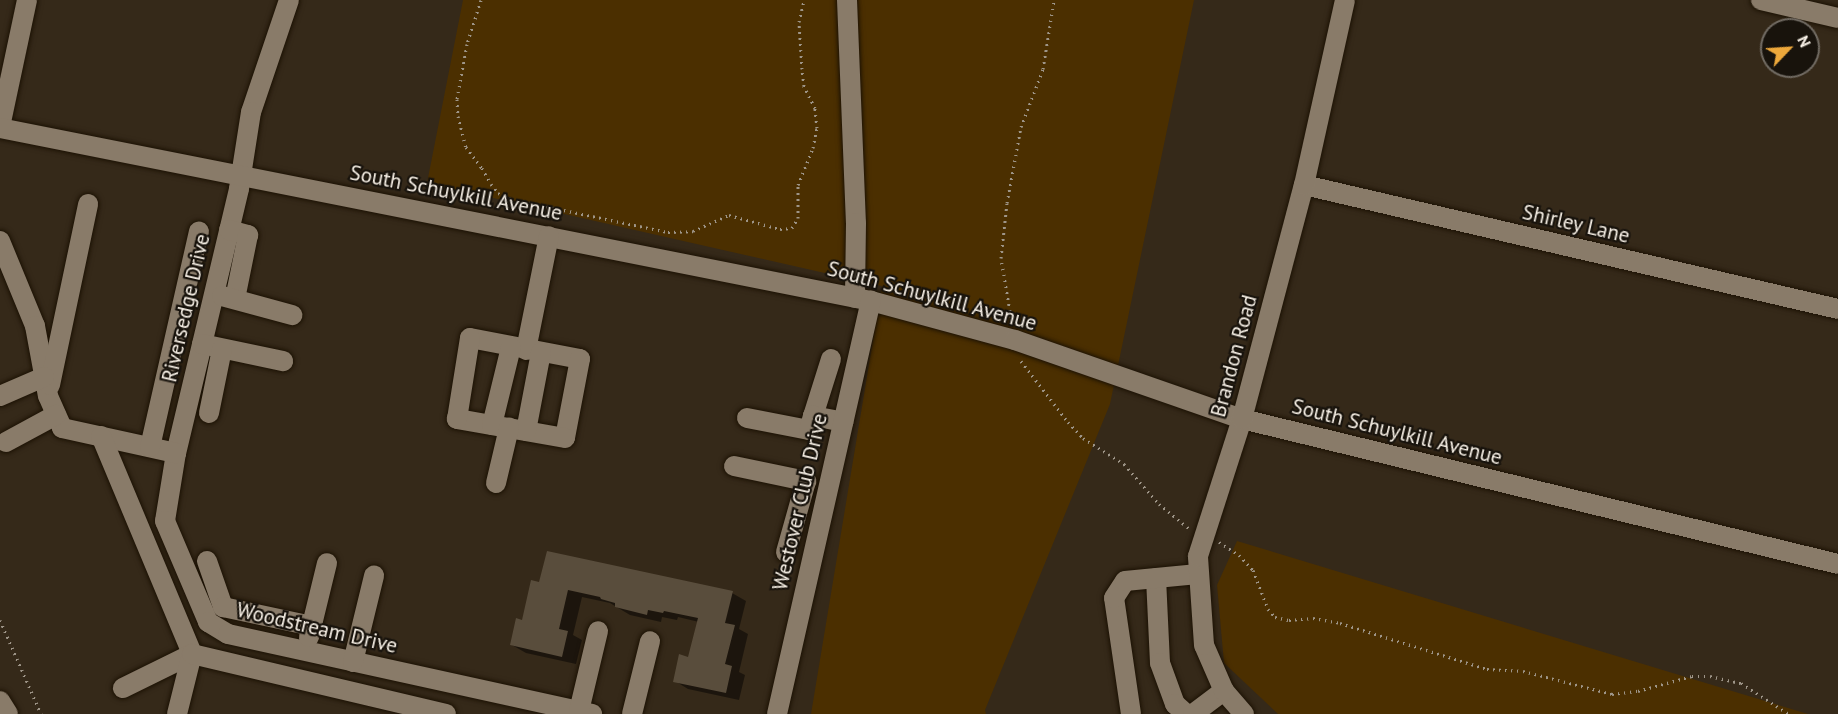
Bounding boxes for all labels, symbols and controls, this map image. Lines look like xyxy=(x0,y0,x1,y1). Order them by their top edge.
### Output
north arrow xyxy=(1760,18,1820,78)
text: N xyxy=(1793,32,1816,50)
street label: South Schuylkill Avenue xyxy=(347,160,565,226)
street label: Shirley Lane xyxy=(1520,199,1632,249)
street label: Riversedge Drive xyxy=(157,231,215,385)
street label: South Schuylkill Avenue xyxy=(824,256,1040,336)
street label: Brandon Road xyxy=(1206,292,1262,420)
street label: South Schuylkill Avenue xyxy=(1289,394,1505,470)
street label: Westover Club Drive xyxy=(767,411,833,593)
street label: Woodstream Drive xyxy=(234,597,400,659)

